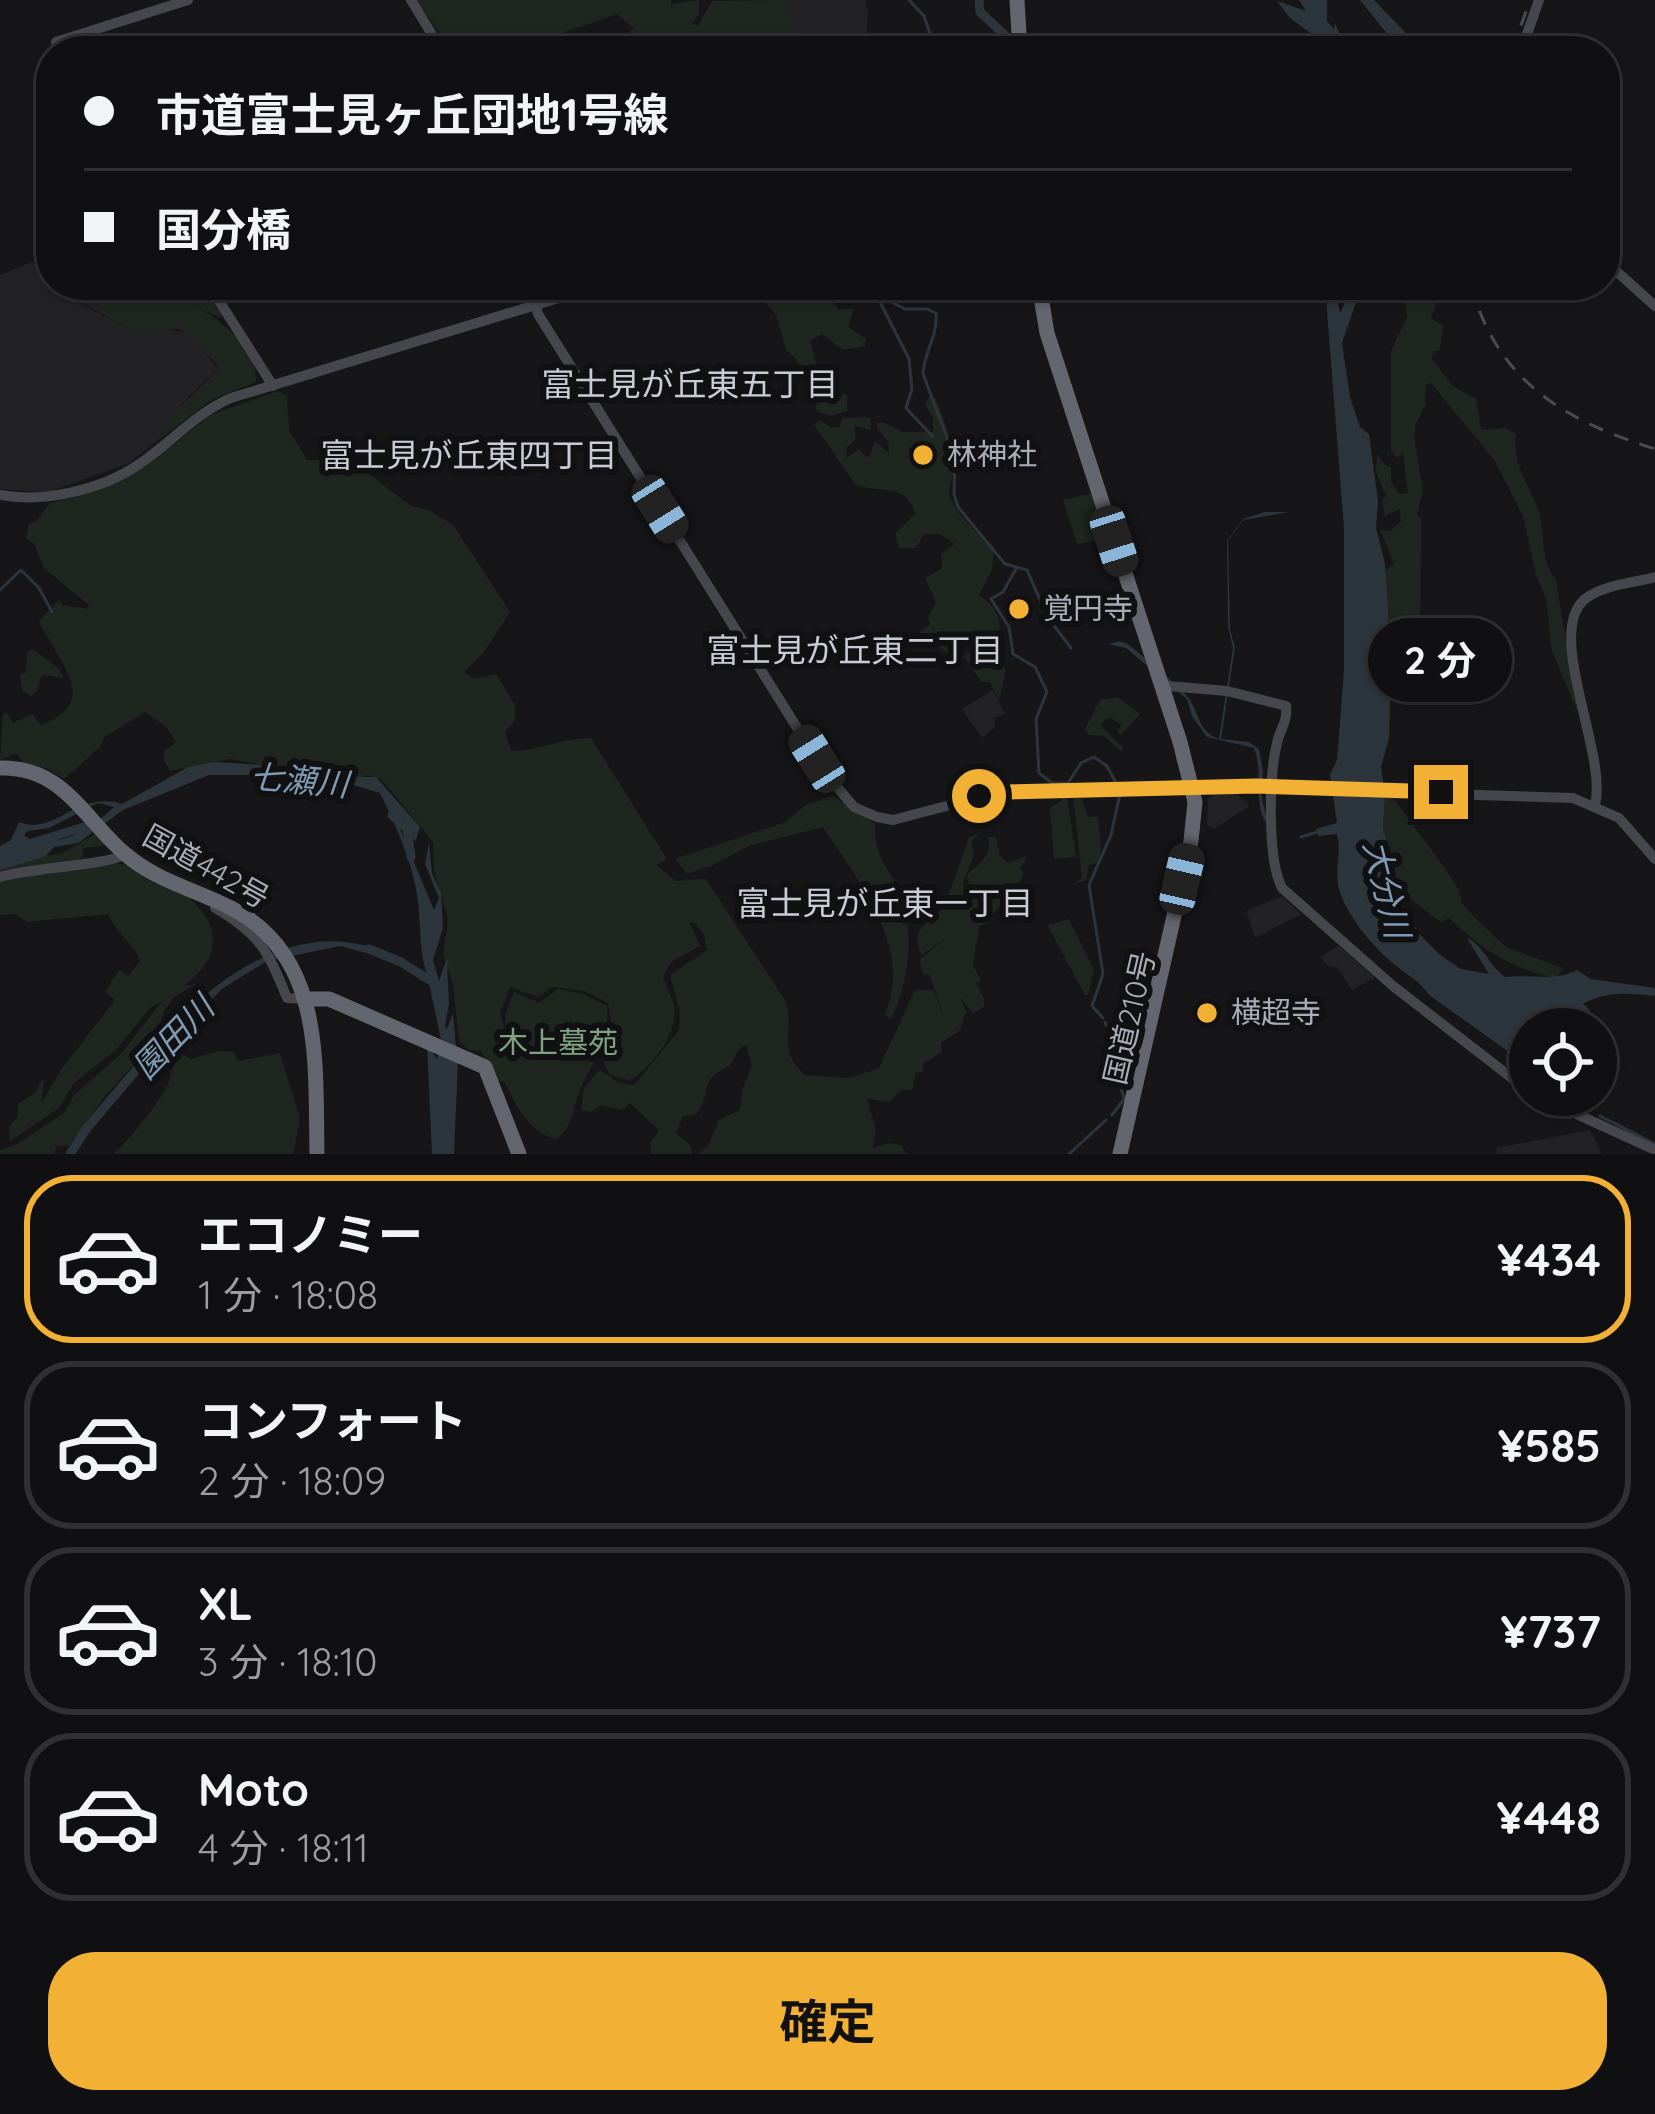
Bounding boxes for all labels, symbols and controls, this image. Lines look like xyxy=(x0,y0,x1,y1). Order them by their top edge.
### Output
text: 市道富士見ヶ丘団地1号線 xyxy=(156,86,669,142)
text: 国分橋 xyxy=(156,201,291,257)
district label: 富士見が丘東五丁目 xyxy=(542,363,839,404)
district label: 富士見が丘東四丁目 xyxy=(321,434,618,475)
place label: 林神社 xyxy=(947,435,1037,473)
marker: 林神社 xyxy=(910,442,936,468)
car xyxy=(626,469,694,549)
car xyxy=(1086,501,1142,581)
place label: 覚円寺 xyxy=(1043,589,1133,627)
marker: 覚円寺 xyxy=(1006,596,1032,622)
callout: 2 分 xyxy=(1369,618,1513,702)
district label: 富士見が丘東二丁目 xyxy=(707,629,1004,670)
text: 2 分 xyxy=(1404,635,1476,684)
car xyxy=(783,719,851,799)
water label: 七瀬川 xyxy=(248,755,353,804)
route end xyxy=(1414,765,1468,819)
route start xyxy=(952,769,1006,823)
street label: 国道442号 xyxy=(137,816,276,916)
water label: 大分川 xyxy=(1356,836,1420,945)
car xyxy=(1156,840,1208,918)
district label: 富士見が丘東一丁目 xyxy=(737,882,1034,923)
street label: 国道210号 xyxy=(1095,947,1163,1088)
water label: 園田川 xyxy=(124,985,224,1087)
place label: 横超寺 xyxy=(1231,993,1321,1031)
marker: 横超寺 xyxy=(1194,1000,1220,1026)
map controls xyxy=(1509,1008,1617,1116)
button: locate xyxy=(1509,1008,1617,1116)
park label: 木上墓苑 xyxy=(498,1023,618,1061)
icon: car xyxy=(54,1205,162,1313)
text: エコノミー xyxy=(198,1206,423,1262)
text: ¥434 xyxy=(1497,1231,1601,1287)
text: 1 分 · 18:08 xyxy=(198,1270,378,1319)
icon: car xyxy=(54,1391,162,1499)
text: コンフォート xyxy=(198,1392,467,1448)
text: ¥585 xyxy=(1498,1417,1601,1473)
text: 2 分 · 18:09 xyxy=(198,1456,386,1505)
text: XL xyxy=(198,1575,253,1631)
icon: car xyxy=(54,1577,162,1685)
text: ¥737 xyxy=(1501,1603,1601,1659)
text: 3 分 · 18:10 xyxy=(198,1637,377,1686)
text: Moto xyxy=(198,1761,309,1817)
icon: car xyxy=(54,1763,162,1871)
text: ¥448 xyxy=(1497,1789,1601,1845)
text: 4 分 · 18:11 xyxy=(198,1823,369,1872)
button: 確定 xyxy=(48,1952,1607,2090)

